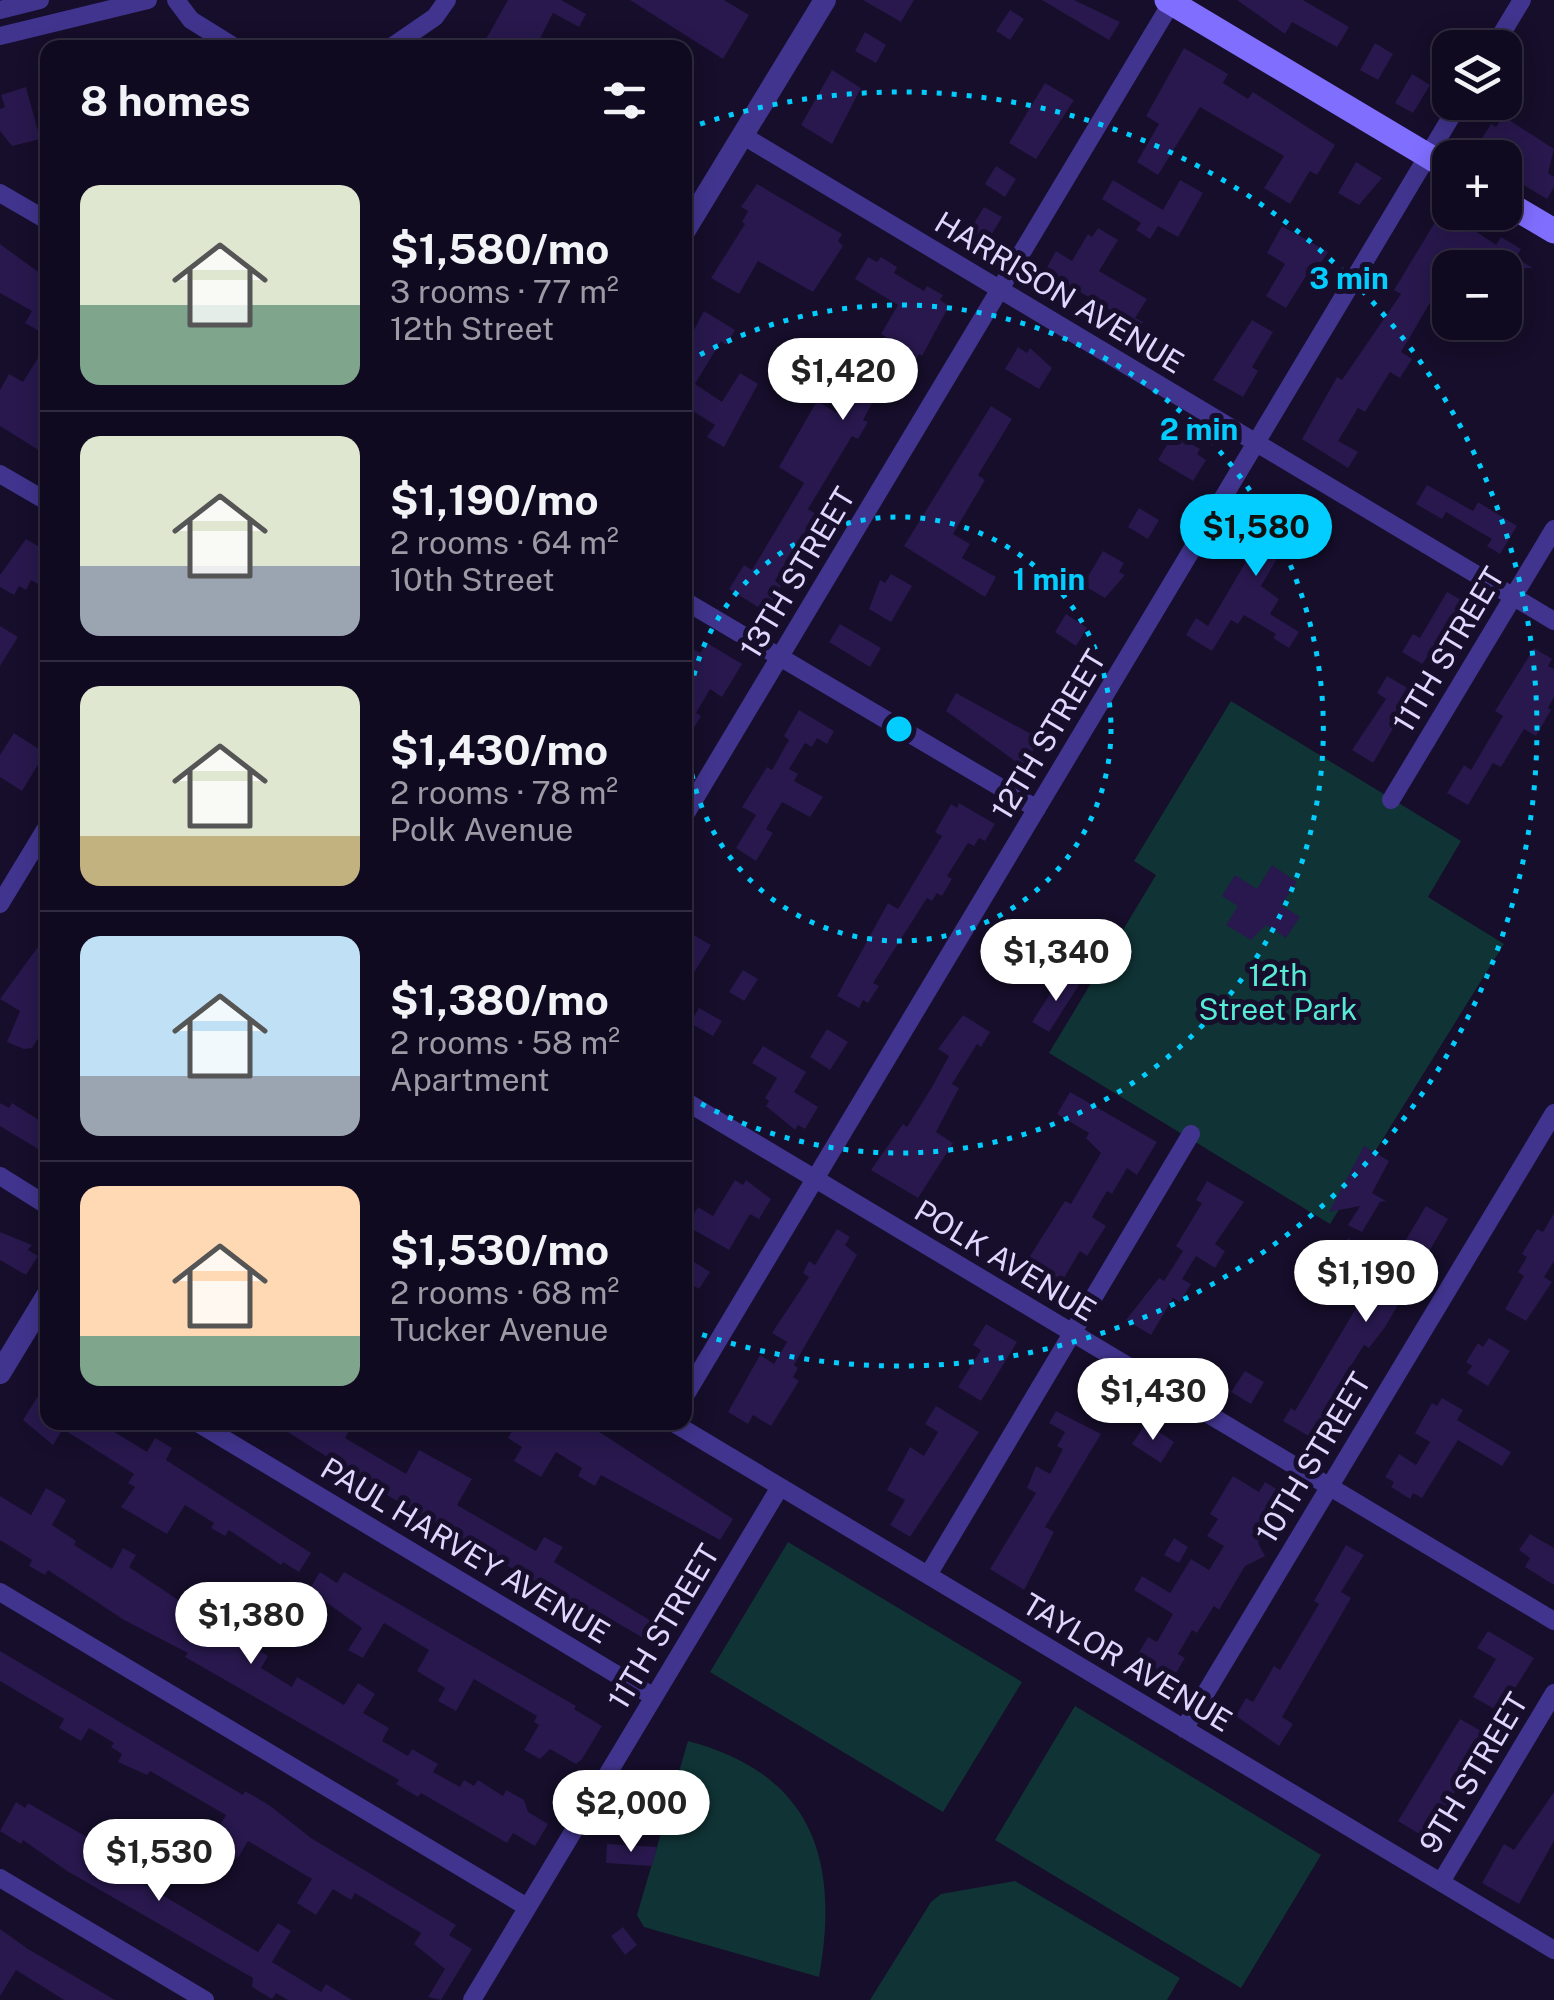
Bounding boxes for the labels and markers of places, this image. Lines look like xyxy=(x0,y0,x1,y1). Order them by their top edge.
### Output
pin: $1,420 xyxy=(762,338,924,423)
pin: $1,580 xyxy=(1175,494,1337,579)
centre of rings xyxy=(881,711,917,747)
pin: $1,340 xyxy=(975,919,1137,1004)
pin: $1,190 xyxy=(1285,1240,1447,1325)
pin: $1,430 xyxy=(1072,1358,1234,1443)
pin: $1,380 xyxy=(170,1582,332,1667)
pin: $2,000 xyxy=(550,1770,712,1855)
pin: $1,530 xyxy=(78,1819,240,1904)

